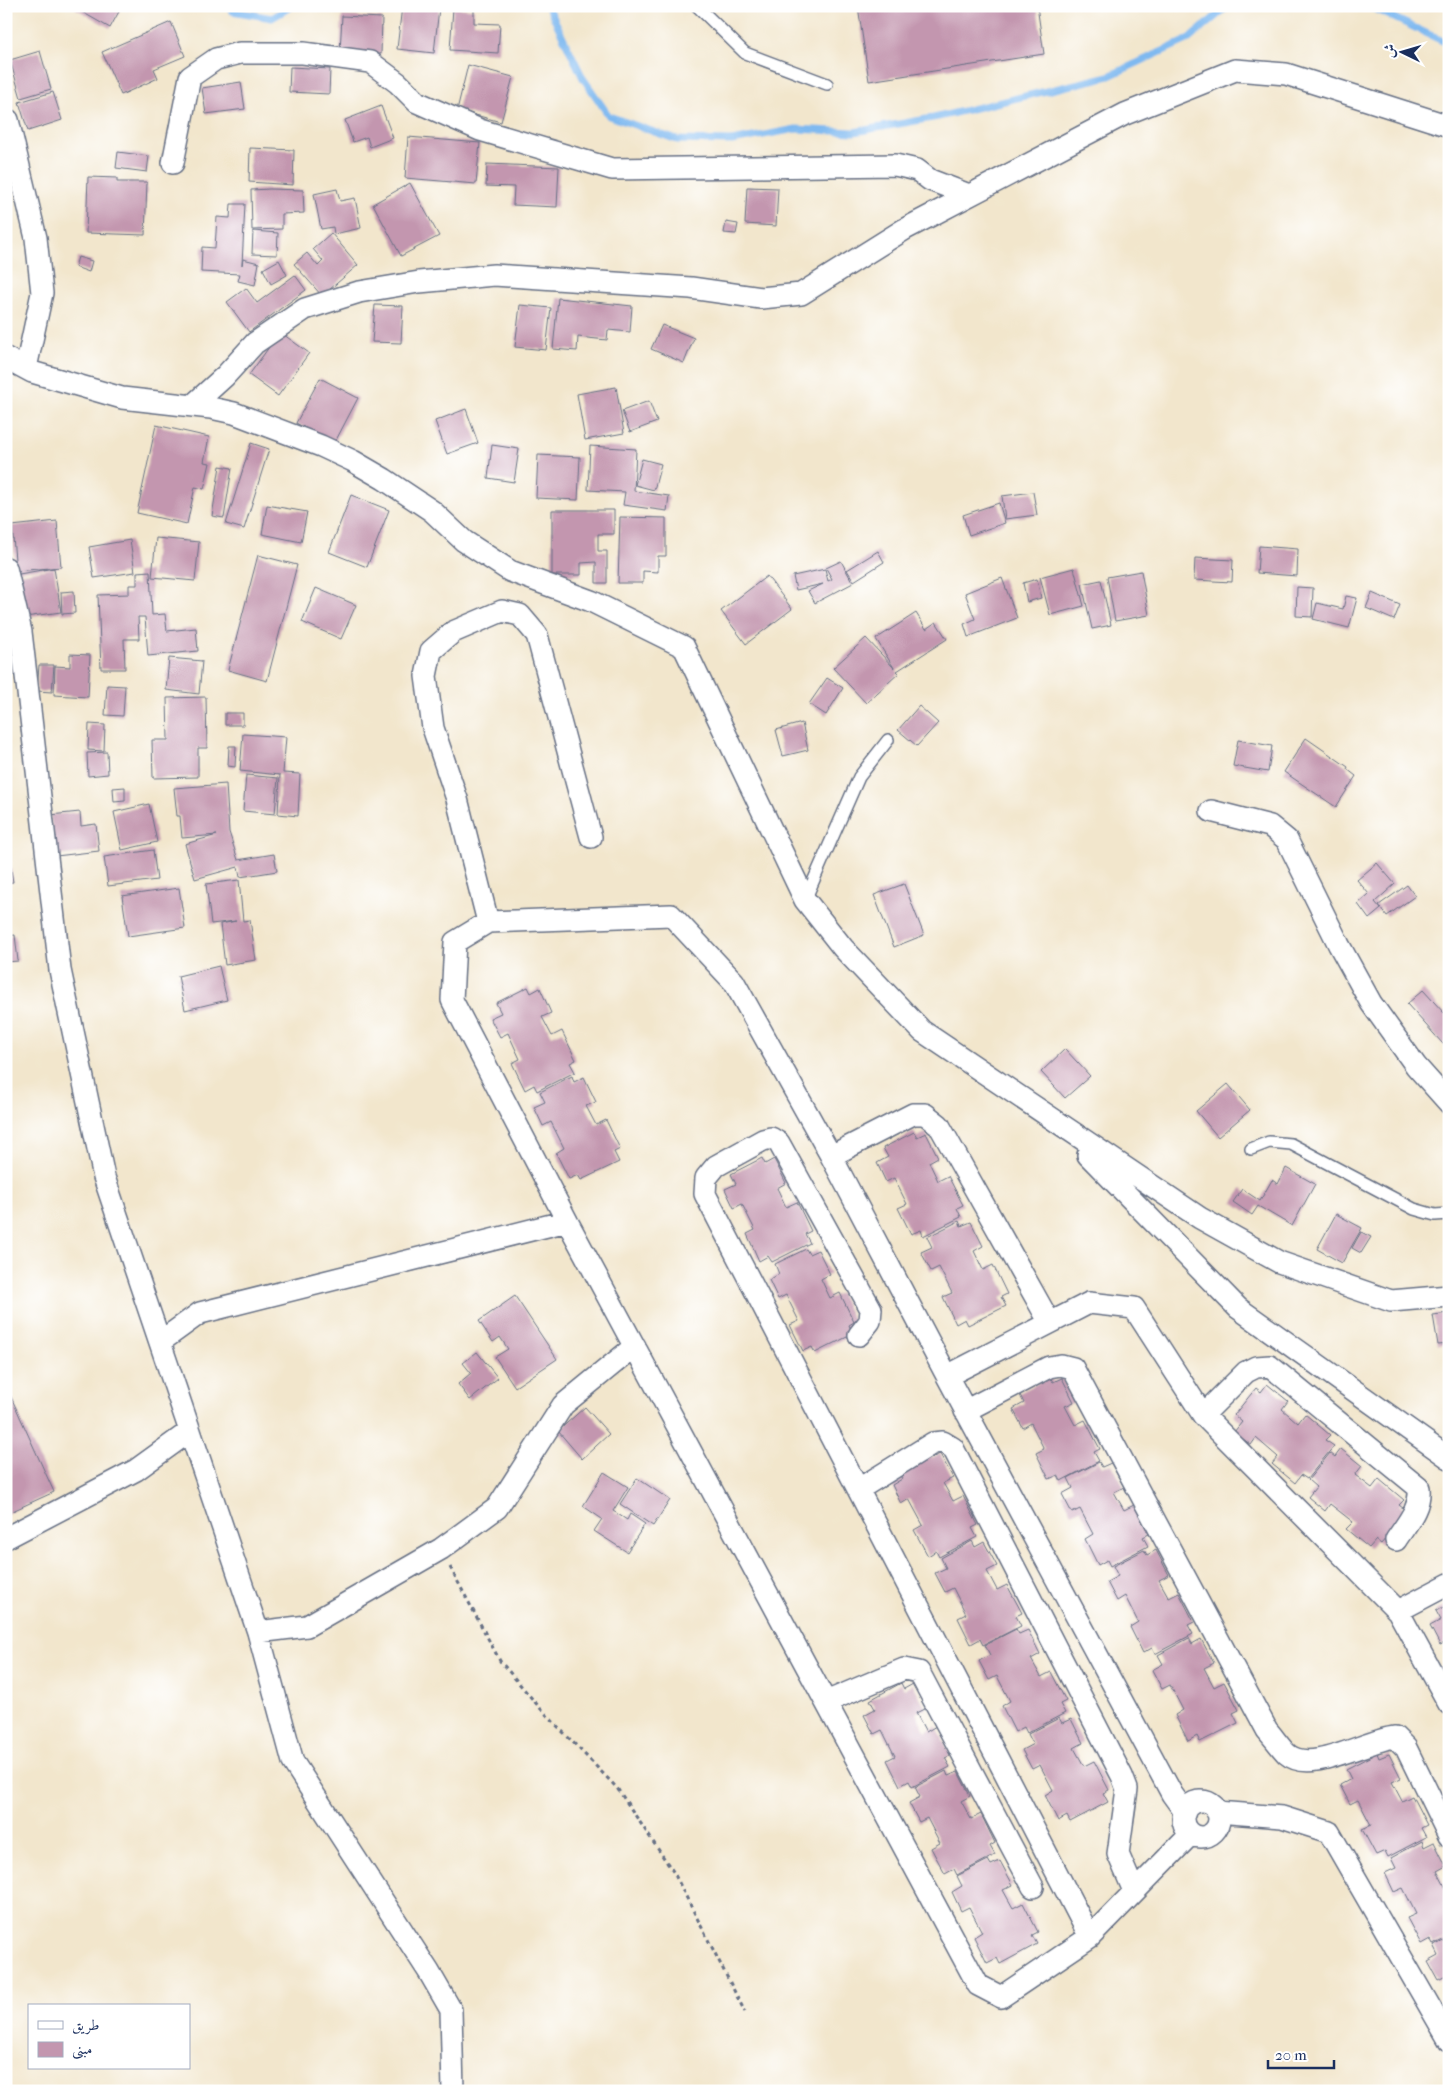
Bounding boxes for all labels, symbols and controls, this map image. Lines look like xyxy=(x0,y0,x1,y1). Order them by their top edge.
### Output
north arrow xyxy=(1378,28,1428,78)
text: ش xyxy=(1380,43,1399,59)
legend xyxy=(28,2004,190,2070)
text: طريق xyxy=(72,2016,99,2035)
scale bar xyxy=(1268,2037,1334,2069)
text: مبنى xyxy=(72,2040,92,2060)
text: 20 m xyxy=(1275,2046,1307,2064)

